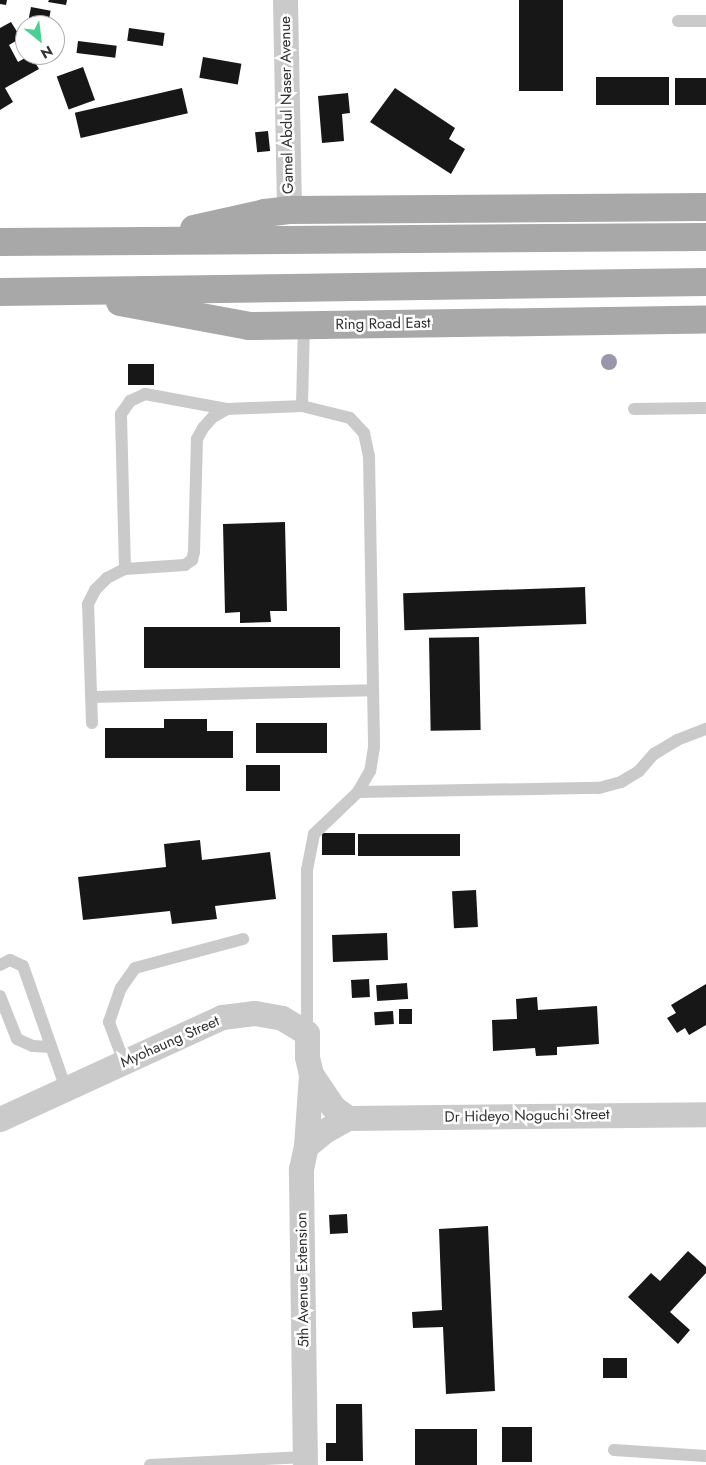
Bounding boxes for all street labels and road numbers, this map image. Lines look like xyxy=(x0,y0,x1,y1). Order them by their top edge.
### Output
street label: Gamel Abdul Naser Avenue xyxy=(276,16,298,194)
street label: Ring Road East xyxy=(335,314,431,334)
street label: Myohaung Street xyxy=(118,1012,222,1072)
street label: Dr Hideyo Noguchi Street xyxy=(444,1106,610,1126)
street label: 5th Avenue Extension xyxy=(293,1212,313,1348)

